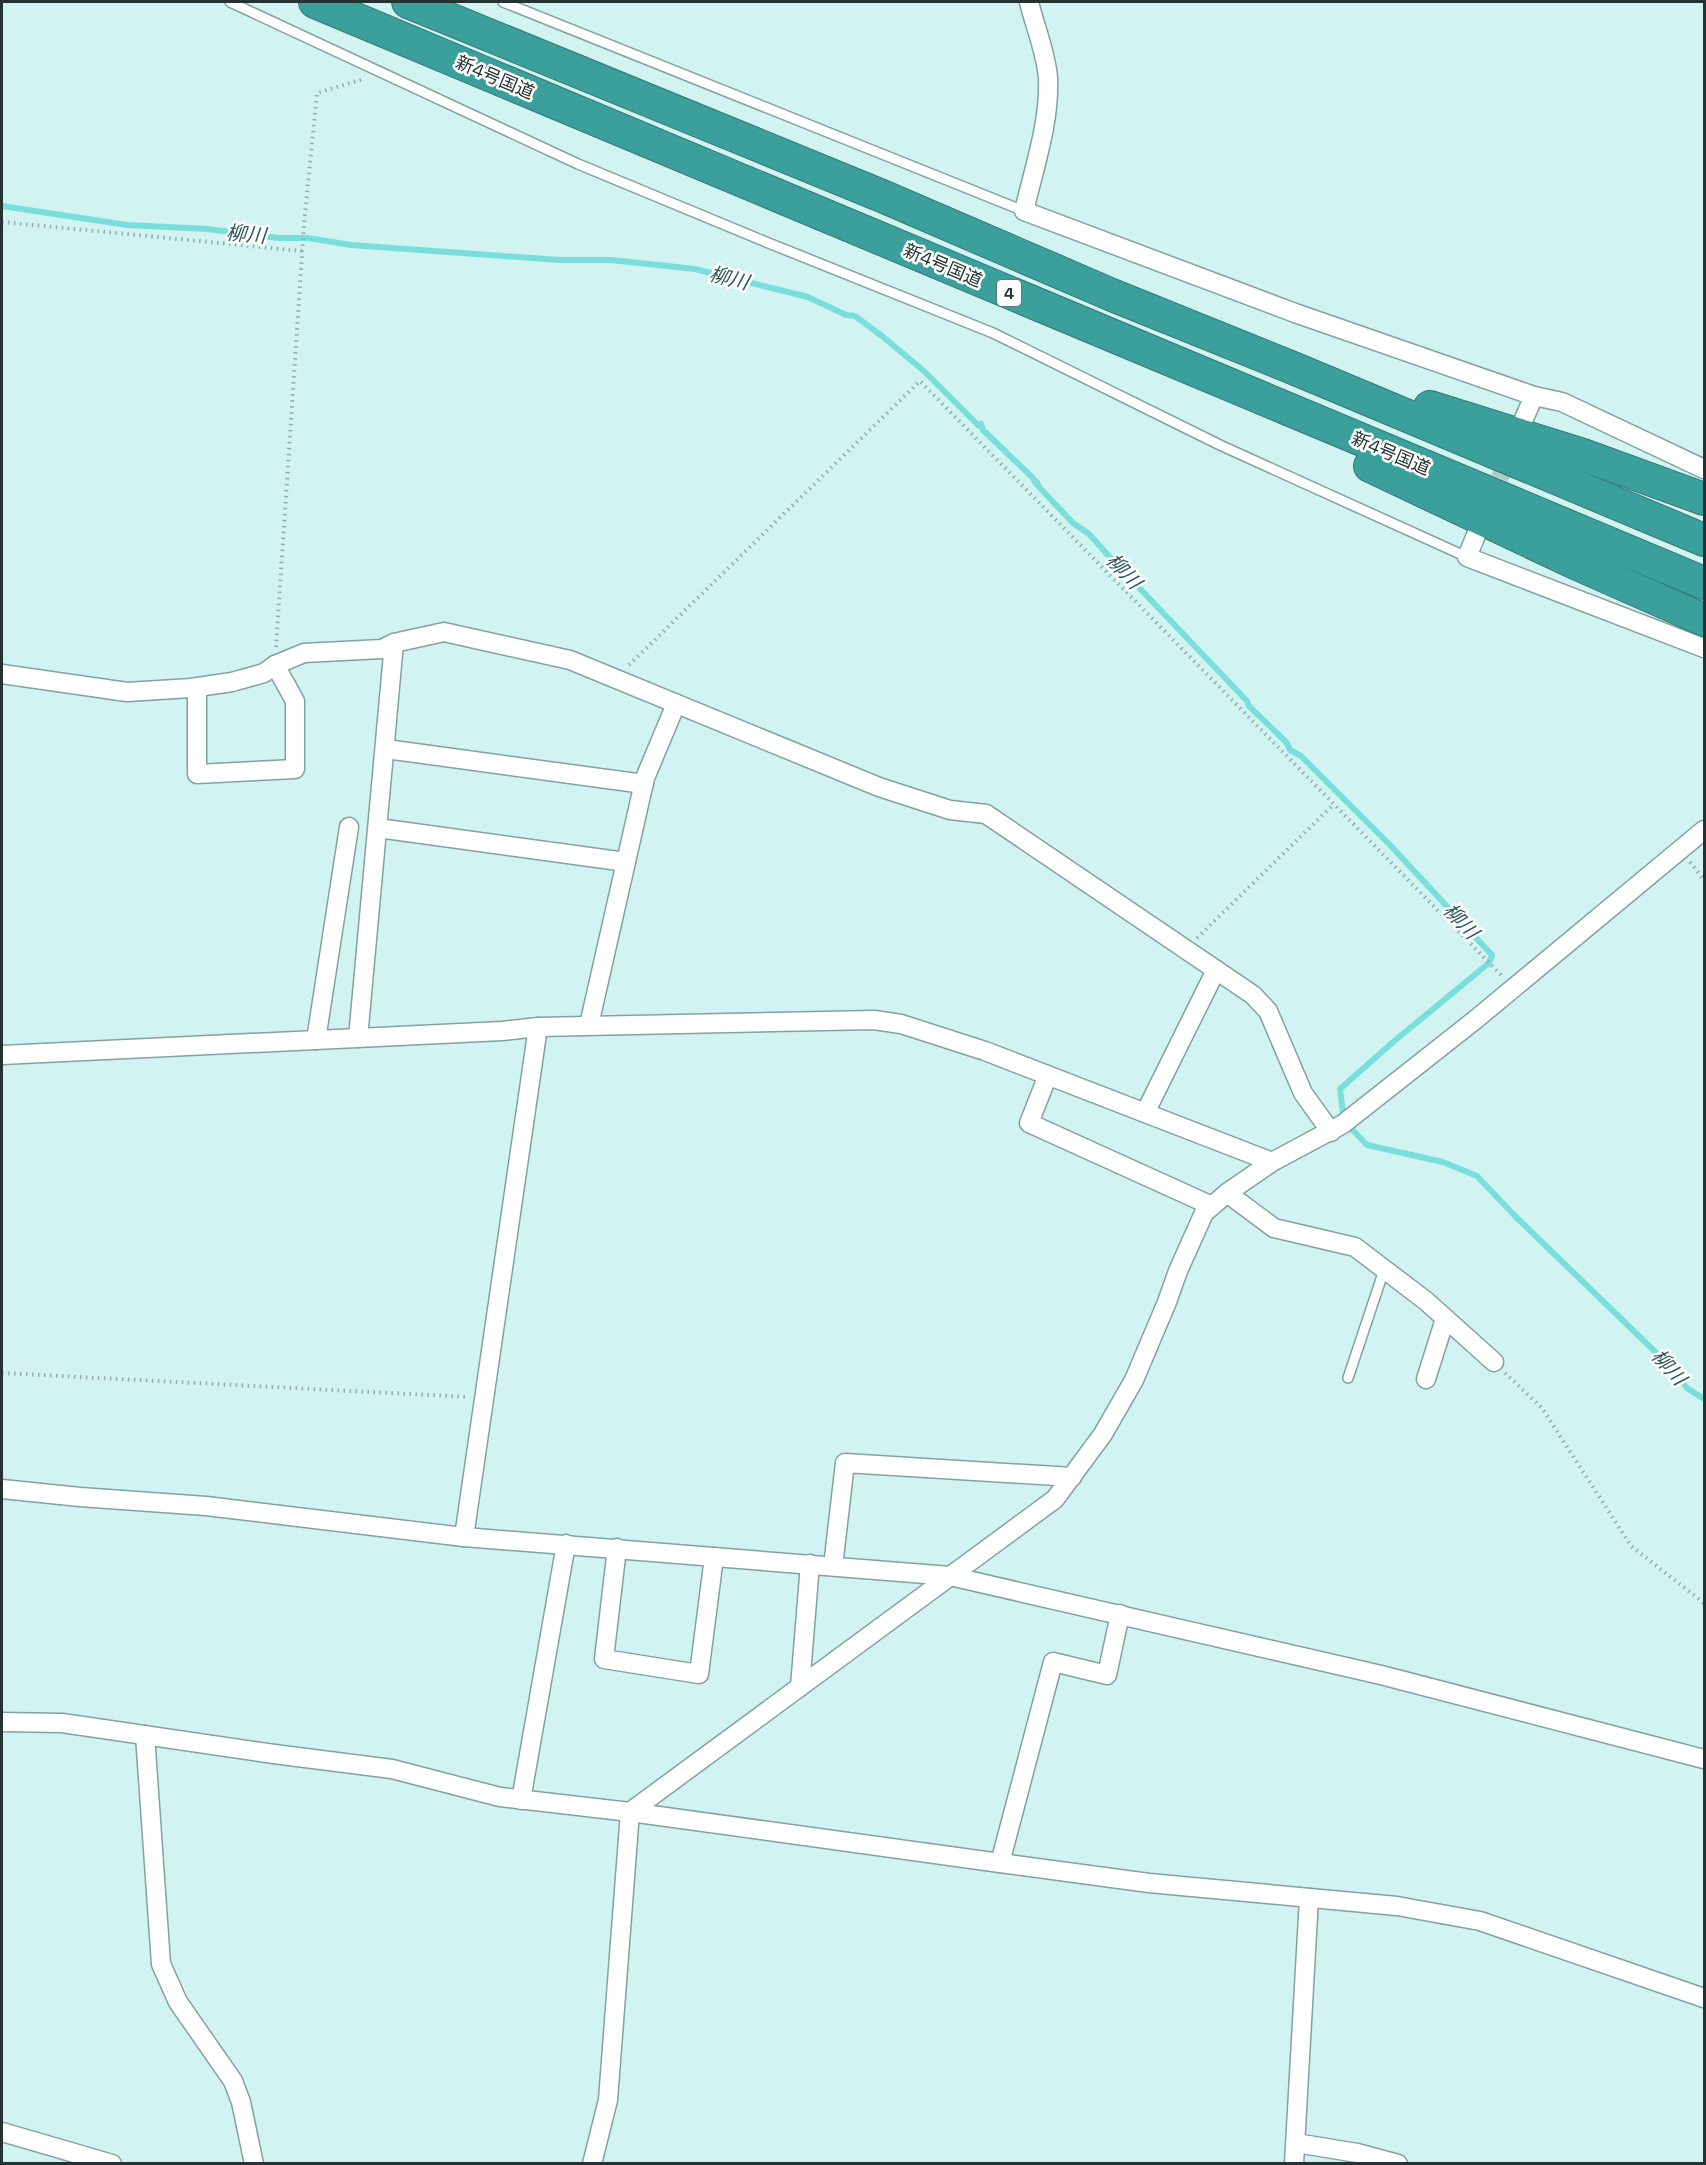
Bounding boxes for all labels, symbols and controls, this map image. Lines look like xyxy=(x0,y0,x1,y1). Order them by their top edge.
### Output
street label: 新4号国道 xyxy=(452,50,538,104)
water label: 柳川 xyxy=(225,219,269,249)
street label: 新4号国道 xyxy=(900,238,986,292)
water label: 柳川 xyxy=(706,261,753,296)
road number: 4 xyxy=(997,280,1021,306)
street label: 新4号国道 xyxy=(1348,426,1434,480)
water label: 柳川 xyxy=(1101,548,1149,596)
water label: 柳川 xyxy=(1438,898,1486,946)
water label: 柳川 xyxy=(1646,1343,1693,1392)

